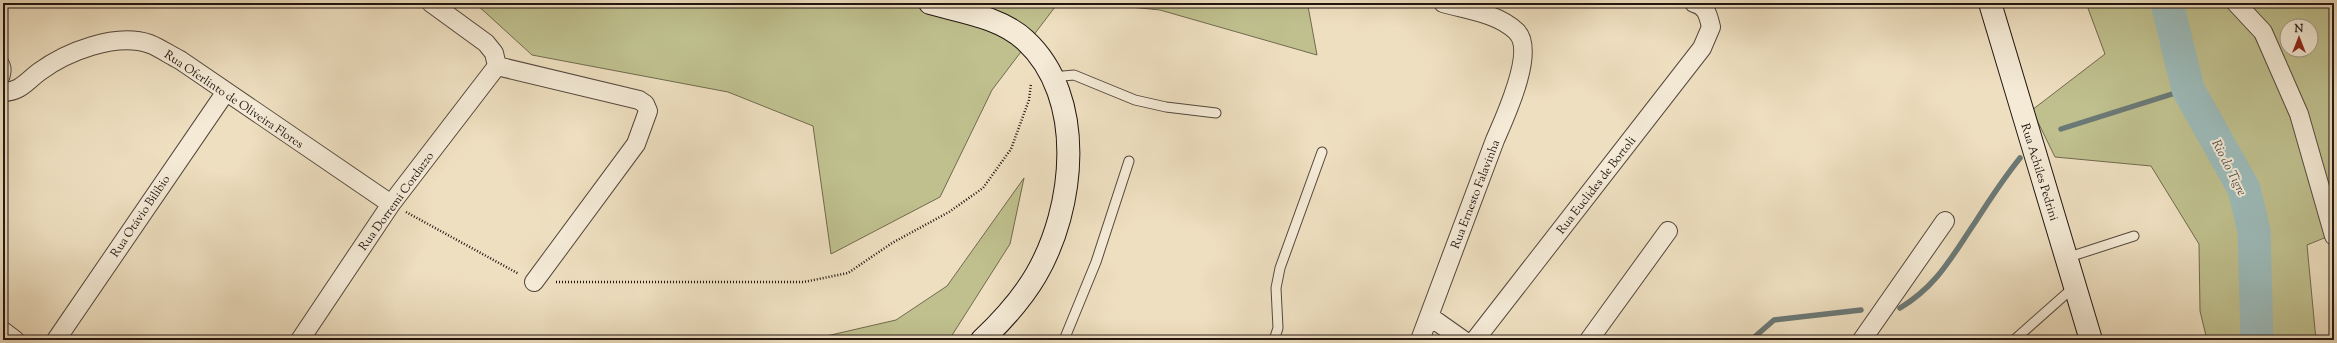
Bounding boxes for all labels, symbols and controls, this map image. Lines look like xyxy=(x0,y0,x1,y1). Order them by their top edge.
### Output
north arrow xyxy=(2279,18,2319,58)
text: N xyxy=(2294,21,2304,37)
street label: Rua Oferlinto de Oliveira Flores xyxy=(160,46,307,154)
street label: Rua Achiles Pedrini xyxy=(2016,121,2063,224)
street label: Rua Euclides de Bortoli xyxy=(1553,132,1641,238)
street label: Rua Ernesto Falavinha xyxy=(1447,137,1505,252)
water label: Rio do Tigre xyxy=(2206,137,2250,199)
street label: Rua Dorremi Cordazzo xyxy=(355,148,439,255)
street label: Rua Otávio Bilibio xyxy=(107,171,175,261)

